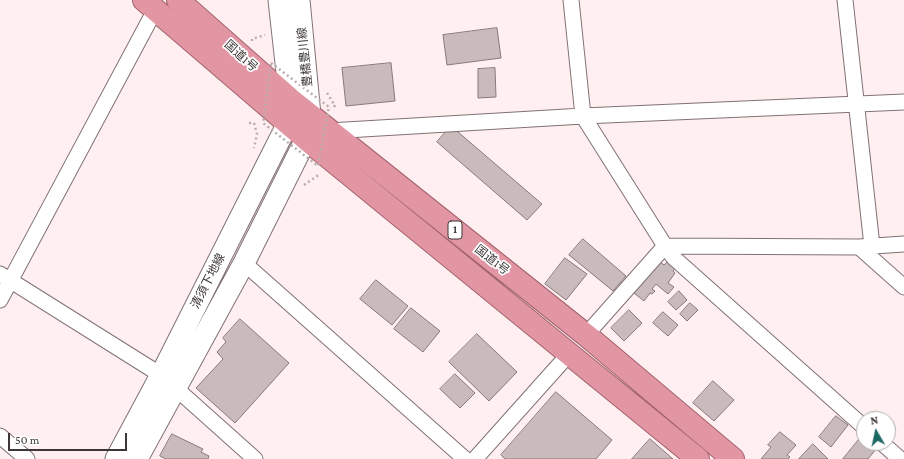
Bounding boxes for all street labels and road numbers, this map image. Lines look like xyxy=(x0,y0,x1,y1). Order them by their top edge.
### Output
street label: 豊橋豊川線 xyxy=(295,26,315,88)
street label: 国道1号 xyxy=(221,37,261,75)
road number: 1 xyxy=(448,221,462,239)
street label: 国道1号 xyxy=(472,242,512,278)
street label: 清須下地線 xyxy=(188,251,228,311)

